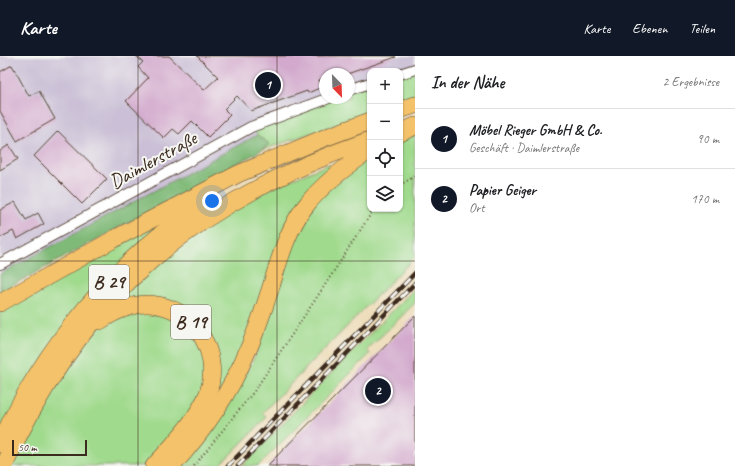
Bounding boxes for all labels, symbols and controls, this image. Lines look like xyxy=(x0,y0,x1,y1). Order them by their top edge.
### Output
text: Karte xyxy=(20,16,57,40)
text: Karte xyxy=(583,20,610,37)
text: Ebenen xyxy=(632,20,667,37)
text: Teilen xyxy=(689,20,715,37)
north arrow xyxy=(319,68,355,104)
map controls xyxy=(367,68,403,212)
button: + xyxy=(367,68,403,104)
pin: 1 xyxy=(255,70,281,100)
text: In der Nähe xyxy=(431,72,504,93)
text: 2 Ergebnisse xyxy=(663,74,719,90)
button: − xyxy=(367,104,403,140)
text: Möbel Rieger GmbH & Co. xyxy=(469,121,602,140)
street label: Daimlerstraße xyxy=(105,125,202,194)
text: 1 xyxy=(441,131,447,147)
text: 90 m xyxy=(697,131,719,147)
button: locate xyxy=(367,140,403,176)
text: Geschäft · Daimlerstraße xyxy=(469,140,579,156)
button: layers xyxy=(367,176,403,212)
text: Papier Geiger xyxy=(469,181,536,200)
your location xyxy=(202,191,222,211)
text: 2 xyxy=(441,191,447,207)
text: 170 m xyxy=(691,191,719,207)
text: Ort xyxy=(469,200,484,216)
road number: B 29 xyxy=(89,265,129,299)
road number: B 19 xyxy=(171,305,211,339)
pin: 2 xyxy=(365,376,391,406)
scale bar xyxy=(12,438,87,457)
text: 50 m xyxy=(18,440,37,454)

